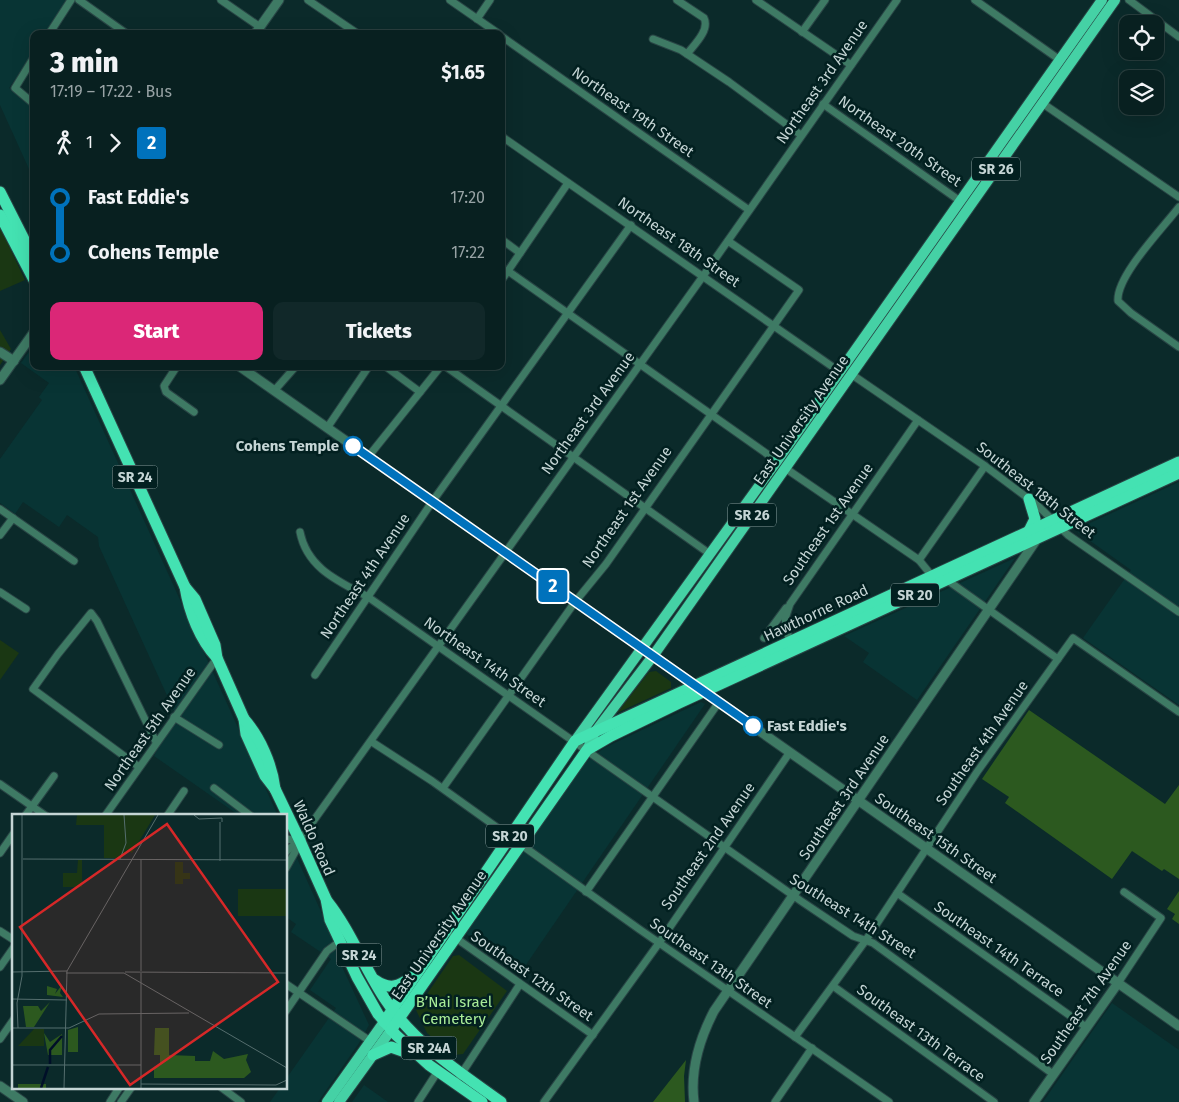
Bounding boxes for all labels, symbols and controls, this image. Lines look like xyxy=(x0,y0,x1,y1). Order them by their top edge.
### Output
map controls xyxy=(1119,15,1164,115)
button: locate xyxy=(1119,15,1164,60)
street label: Northeast 3rd Avenue xyxy=(772,17,872,147)
text: 3 min xyxy=(50,46,119,79)
text: $1.65 xyxy=(441,61,485,84)
street label: Northeast 19th Street xyxy=(569,63,698,161)
button: layers xyxy=(1119,70,1164,115)
text: 17:19 – 17:22 · Bus xyxy=(50,82,172,101)
street label: Northeast 20th Street xyxy=(835,92,965,191)
icon: walk xyxy=(50,129,78,157)
icon: forward xyxy=(101,129,129,157)
text: 2 xyxy=(147,132,156,154)
text: 1 xyxy=(86,133,93,152)
road number: SR 26 xyxy=(972,157,1020,180)
text: Fast Eddie's xyxy=(88,186,189,209)
text: 17:20 xyxy=(450,188,485,207)
street label: Northeast 18th Street xyxy=(614,193,744,291)
text: Cohens Temple xyxy=(88,241,219,264)
text: 17:22 xyxy=(451,243,485,262)
button: Start xyxy=(50,302,263,360)
button: Tickets xyxy=(273,302,485,360)
street label: Northeast 3rd Avenue xyxy=(538,348,638,478)
street label: East University Avenue xyxy=(749,352,853,488)
marker: Cohens Temple xyxy=(343,436,363,456)
place label: Cohens Temple xyxy=(236,437,339,455)
street label: Southeast 18th Street xyxy=(973,438,1100,542)
street label: Northeast 1st Avenue xyxy=(578,443,676,571)
street label: Southeast 1st Avenue xyxy=(779,459,877,589)
road number: SR 24 xyxy=(112,466,158,488)
road number: SR 26 xyxy=(728,504,776,526)
street label: Northeast 4th Avenue xyxy=(316,510,414,642)
line badge: 2 xyxy=(537,570,569,602)
text: 2 xyxy=(548,575,558,597)
street label: Hawthorne Road xyxy=(761,581,871,645)
road number: SR 20 xyxy=(891,584,939,606)
street label: Northeast 14th Street xyxy=(421,613,550,711)
street label: Northeast 5th Avenue xyxy=(101,664,199,794)
street label: Southeast 4th Avenue xyxy=(932,677,1032,809)
marker: Fast Eddie's xyxy=(743,716,763,736)
place label: Fast Eddie's xyxy=(767,717,847,735)
street label: Southeast 3rd Avenue xyxy=(795,731,893,863)
street label: Southeast 2nd Avenue xyxy=(657,779,759,913)
street label: Southeast 15th Street xyxy=(871,789,1001,887)
street label: Waldo Road xyxy=(289,798,339,878)
inset map xyxy=(12,814,288,1090)
road number: SR 20 xyxy=(486,824,534,848)
street label: East University Avenue xyxy=(387,867,491,1003)
street label: Southeast 14th Street xyxy=(786,870,920,963)
street label: Southeast 14th Terrace xyxy=(931,897,1067,1001)
street label: Southeast 13th Street xyxy=(646,914,776,1012)
street label: Southeast 12th Street xyxy=(467,927,597,1025)
street label: Southeast 7th Avenue xyxy=(1036,937,1136,1067)
road number: SR 24 xyxy=(336,944,382,966)
street label: Southeast 13th Terrace xyxy=(853,981,989,1085)
park label: B’Nai Israel Cemetery xyxy=(416,993,493,1028)
road number: SR 24A xyxy=(402,1036,456,1060)

